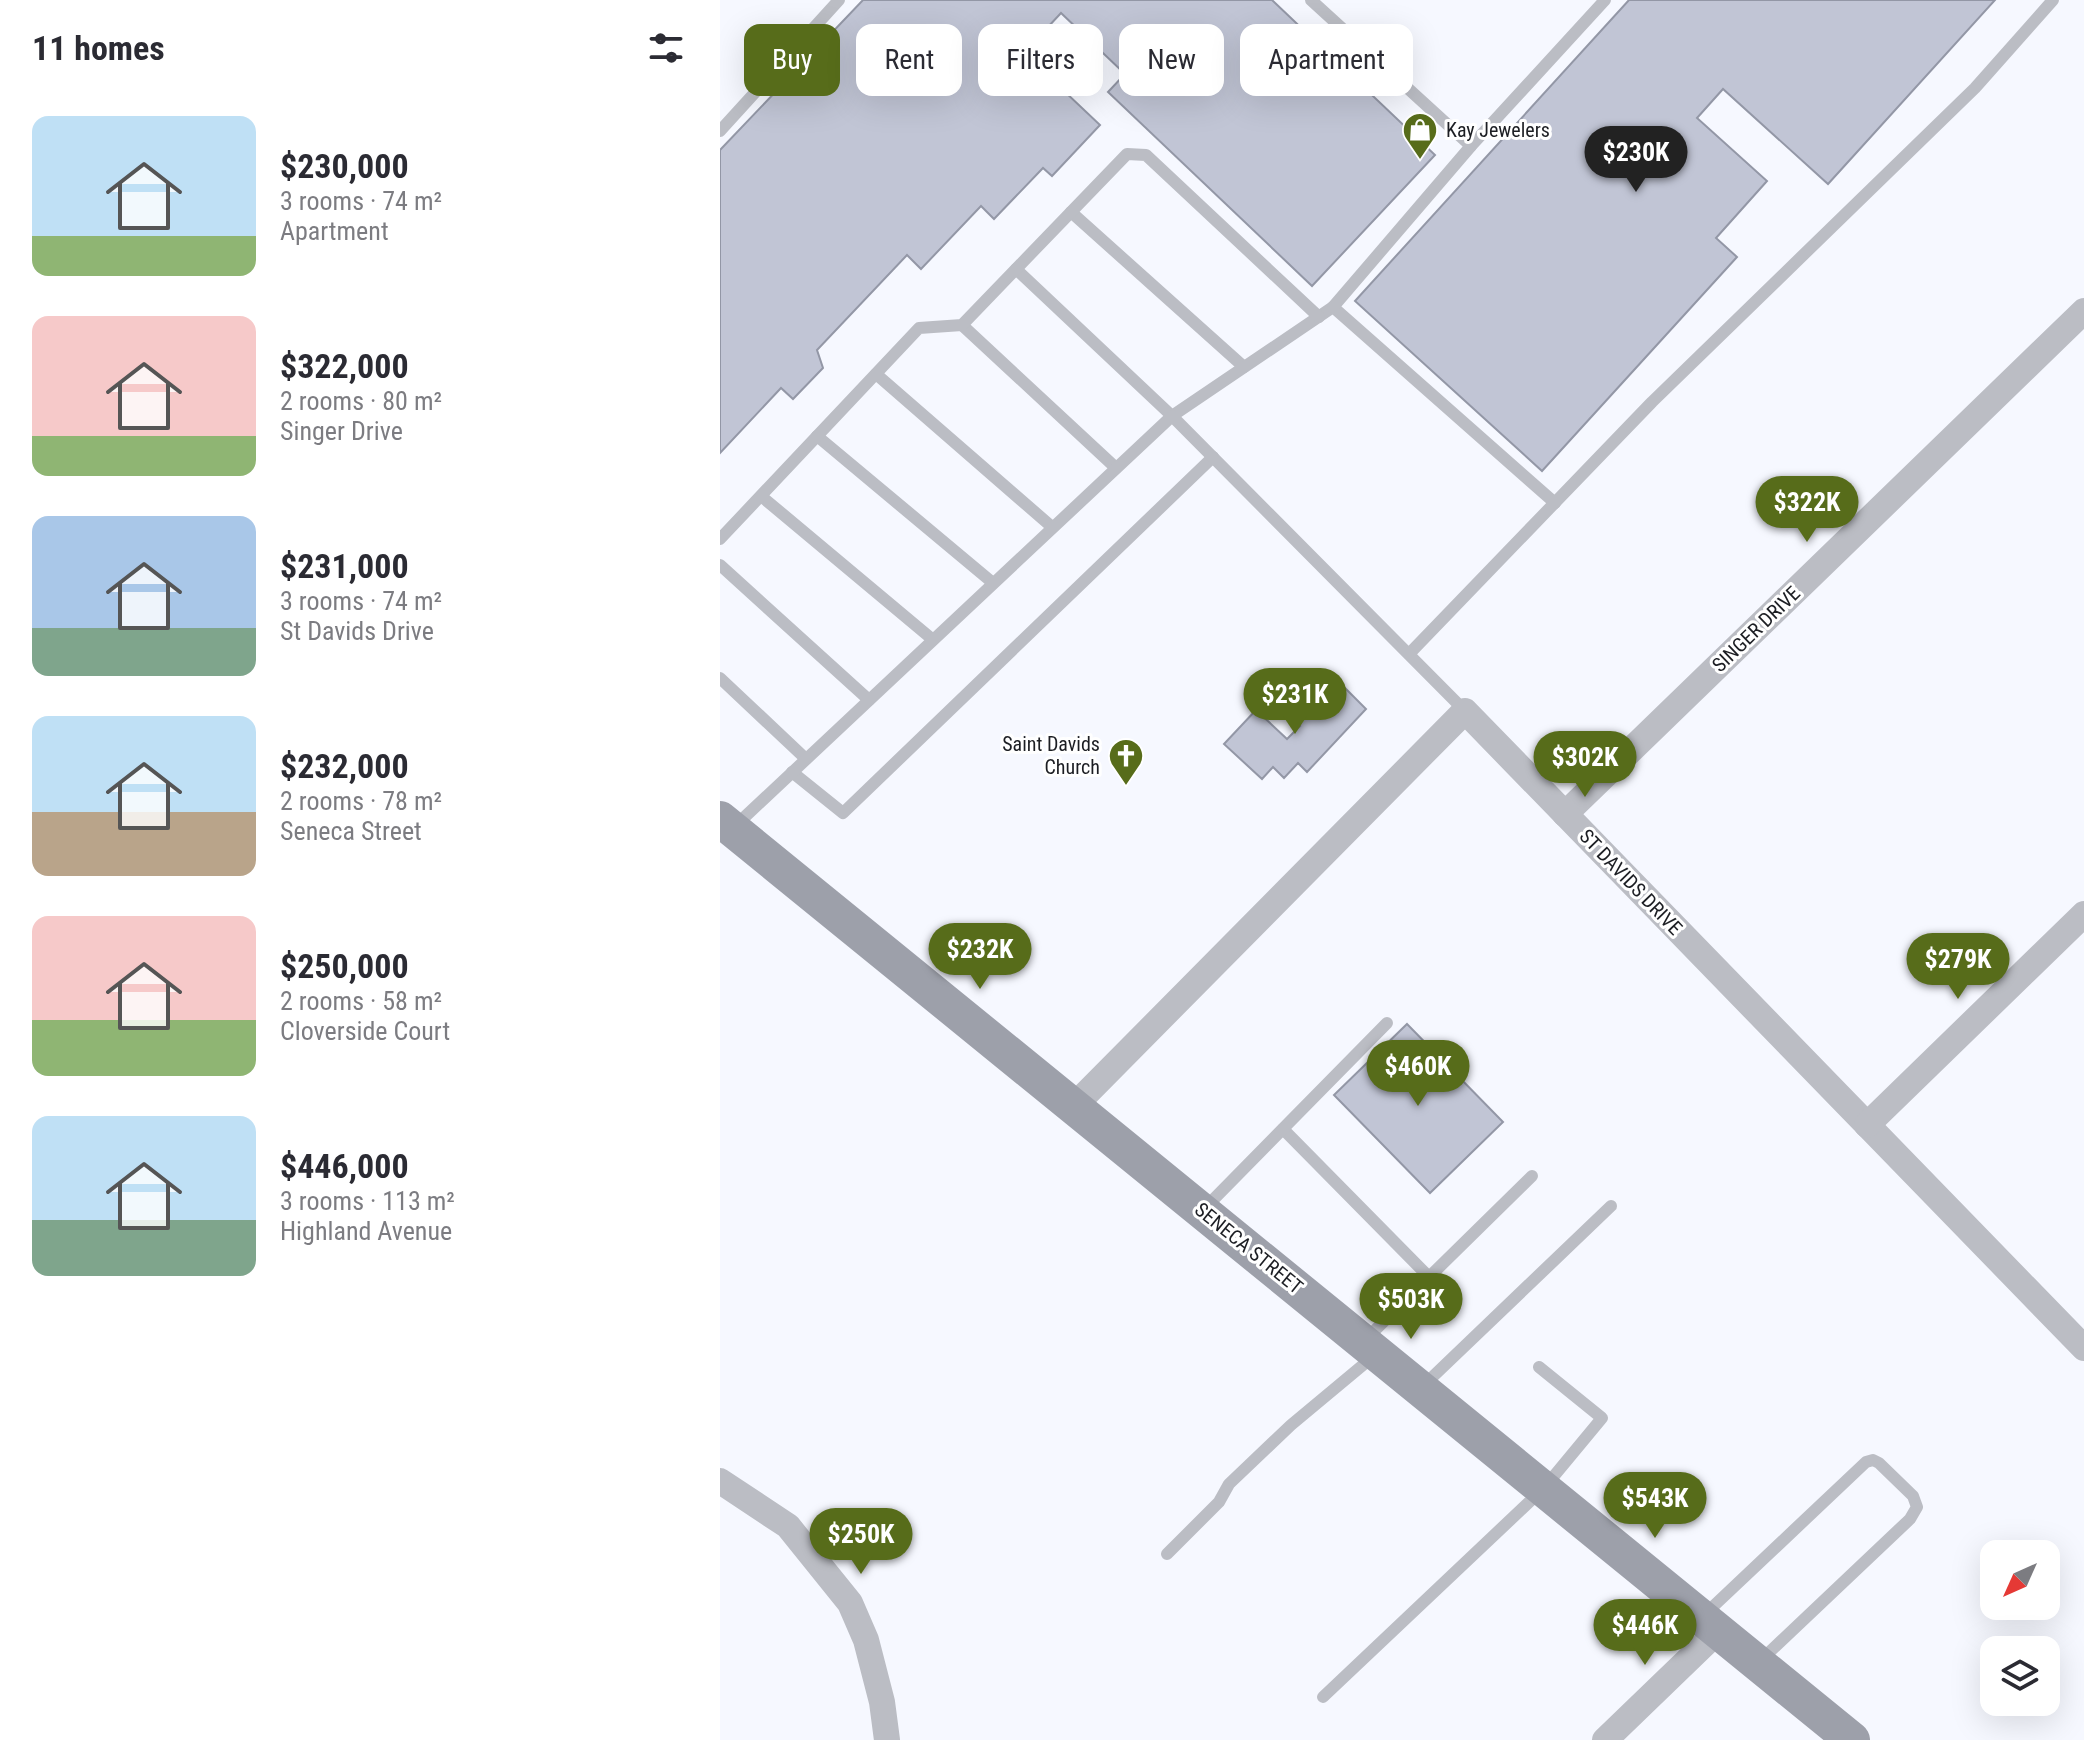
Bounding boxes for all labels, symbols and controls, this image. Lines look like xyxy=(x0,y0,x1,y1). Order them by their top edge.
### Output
chip: Buy xyxy=(744,24,840,96)
chip: Rent xyxy=(856,24,962,96)
chip: Filters xyxy=(978,24,1103,96)
chip: New xyxy=(1119,24,1224,96)
chip: Apartment xyxy=(1240,24,1413,96)
icon: filters xyxy=(644,26,688,70)
text: 11 homes xyxy=(32,28,165,68)
shop icon: Kay Jewelers xyxy=(1401,111,1439,161)
place label: Kay Jewelers xyxy=(1446,118,1550,142)
pin: $230K xyxy=(1580,126,1692,194)
text: $230K xyxy=(1603,137,1669,167)
text: $230,000 xyxy=(280,146,409,186)
icon: home xyxy=(96,148,192,244)
text: 3 rooms · 74 m² xyxy=(280,186,442,216)
text: Apartment xyxy=(280,216,389,246)
text: $322,000 xyxy=(280,346,409,386)
icon: home xyxy=(96,348,192,444)
text: 2 rooms · 80 m² xyxy=(280,386,442,416)
text: Singer Drive xyxy=(280,416,403,446)
pin: $322K xyxy=(1751,476,1863,544)
text: $322K xyxy=(1774,487,1840,517)
text: $231,000 xyxy=(280,546,409,586)
icon: home xyxy=(96,548,192,644)
street label: SINGER DRIVE xyxy=(1707,581,1805,677)
text: 3 rooms · 74 m² xyxy=(280,586,442,616)
text: St Davids Drive xyxy=(280,616,434,646)
pin: $231K xyxy=(1239,668,1351,736)
text: $231K xyxy=(1262,679,1328,709)
pin: $302K xyxy=(1529,731,1641,799)
place label: Saint Davids Church xyxy=(1002,732,1100,779)
church icon: Saint Davids Church xyxy=(1107,737,1145,787)
text: $302K xyxy=(1552,742,1618,772)
text: $232,000 xyxy=(280,746,409,786)
icon: home xyxy=(96,748,192,844)
text: 2 rooms · 78 m² xyxy=(280,786,442,816)
text: Seneca Street xyxy=(280,816,422,846)
street label: ST DAVIDS DRIVE xyxy=(1575,824,1687,940)
pin: $232K xyxy=(924,923,1036,991)
pin: $279K xyxy=(1902,933,2014,1001)
text: $232K xyxy=(947,934,1013,964)
text: $279K xyxy=(1925,944,1991,974)
text: $250,000 xyxy=(280,946,409,986)
icon: home xyxy=(96,948,192,1044)
text: 2 rooms · 58 m² xyxy=(280,986,442,1016)
text: Cloverside Court xyxy=(280,1016,450,1046)
pin: $460K xyxy=(1362,1040,1474,1108)
text: $460K xyxy=(1385,1051,1451,1081)
text: $446,000 xyxy=(280,1146,409,1186)
icon: home xyxy=(96,1148,192,1244)
text: 3 rooms · 113 m² xyxy=(280,1186,455,1216)
street label: SENECA STREET xyxy=(1190,1197,1308,1299)
text: Highland Avenue xyxy=(280,1216,452,1246)
pin: $503K xyxy=(1355,1273,1467,1341)
text: $503K xyxy=(1378,1284,1444,1314)
pin: $543K xyxy=(1599,1472,1711,1540)
text: $543K xyxy=(1622,1483,1688,1513)
pin: $250K xyxy=(805,1508,917,1576)
text: $250K xyxy=(828,1519,894,1549)
north arrow xyxy=(1980,1540,2060,1620)
map controls xyxy=(1980,1540,2060,1716)
pin: $446K xyxy=(1589,1599,1701,1667)
text: $446K xyxy=(1612,1610,1678,1640)
button: layers xyxy=(1980,1636,2060,1716)

